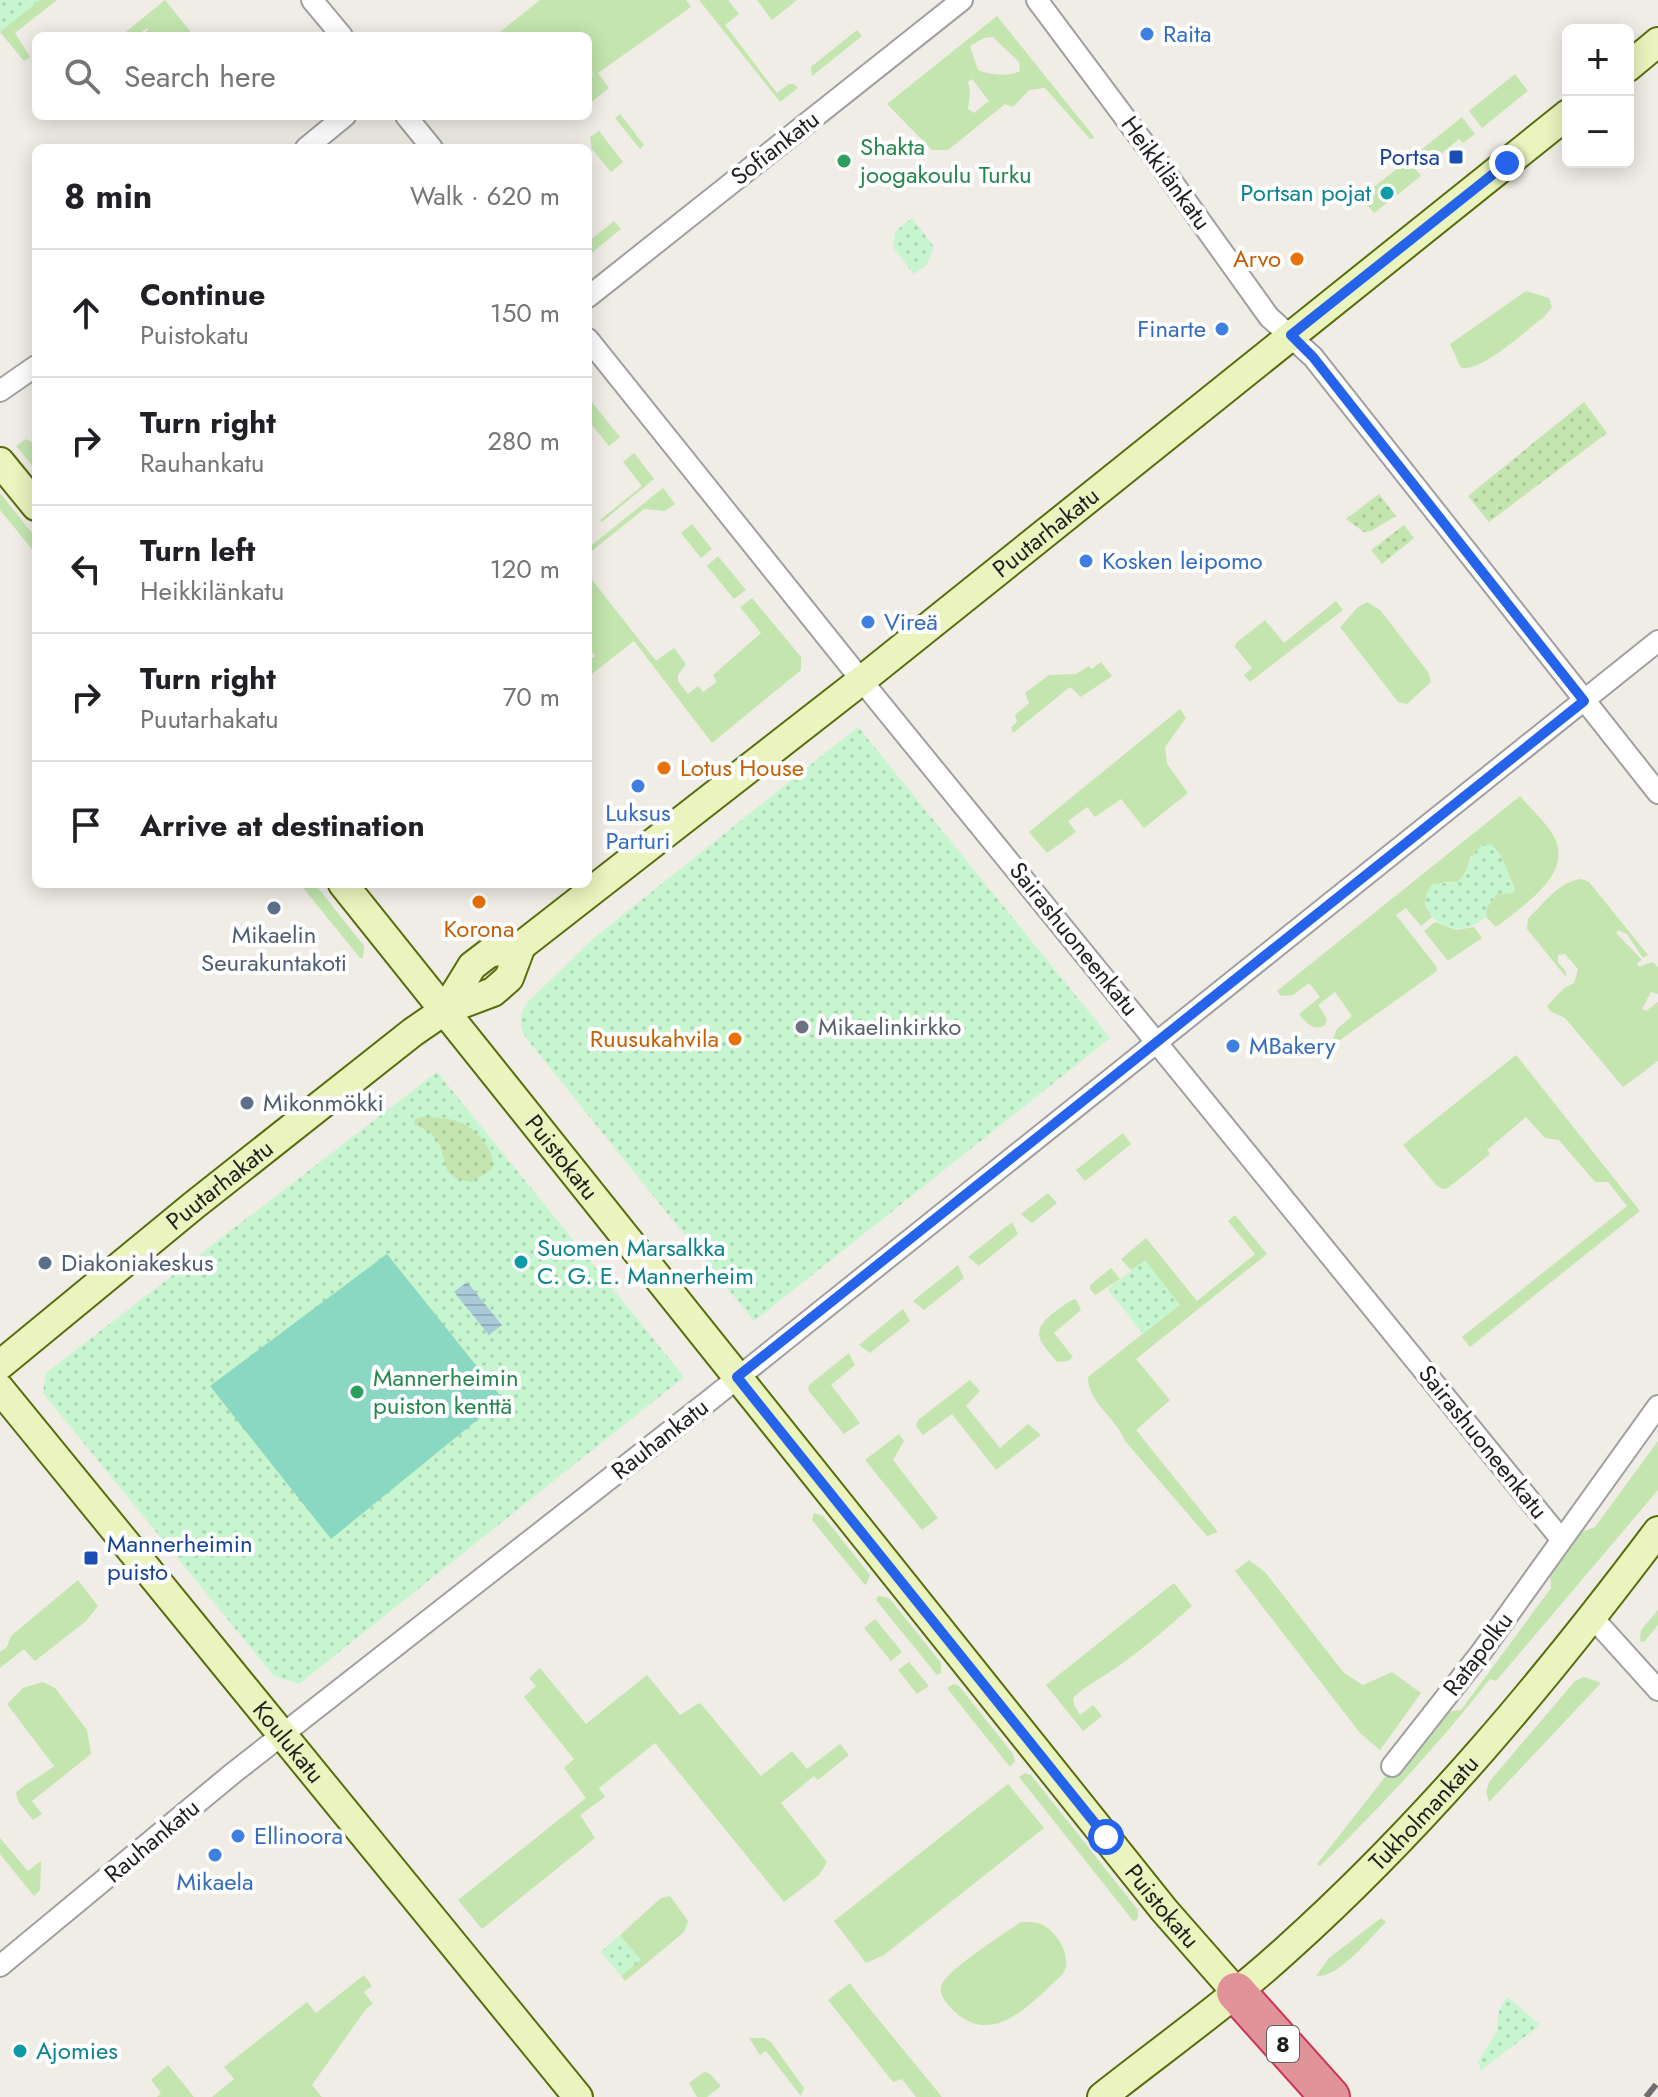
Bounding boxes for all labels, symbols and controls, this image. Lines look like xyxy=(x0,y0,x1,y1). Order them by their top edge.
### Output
place label: Raita xyxy=(1163,16,1212,51)
map controls xyxy=(1562,24,1634,168)
button: + xyxy=(1562,24,1634,96)
marker: Raita xyxy=(1138,25,1156,43)
search box xyxy=(32,32,592,120)
icon: search xyxy=(60,54,104,98)
text: Search here xyxy=(124,55,276,98)
button: − xyxy=(1562,96,1634,168)
street label: Sofiankatu xyxy=(723,102,826,193)
street label: Heikkilänkatu xyxy=(1113,108,1220,237)
place label: Shakta joogakoulu Turku xyxy=(858,129,1032,192)
place label: Portsa xyxy=(1379,139,1440,174)
route end xyxy=(1489,145,1525,181)
marker: Portsa xyxy=(1447,148,1465,166)
marker: Shakta joogakoulu Turku xyxy=(835,152,853,170)
text: 8 min xyxy=(64,172,152,221)
place label: Portsan pojat xyxy=(1240,175,1371,210)
text: Walk · 620 m xyxy=(410,177,560,215)
marker: Portsan pojat xyxy=(1378,184,1396,202)
place label: Arvo xyxy=(1233,241,1281,276)
marker: Arvo xyxy=(1288,250,1306,268)
text: Continue xyxy=(140,273,266,316)
icon: ahead xyxy=(64,291,108,335)
text: 150 m xyxy=(490,294,560,332)
place label: Finarte xyxy=(1137,311,1206,346)
text: Puistokatu xyxy=(140,316,249,354)
marker: Finarte xyxy=(1213,320,1231,338)
text: Turn right xyxy=(140,401,276,444)
icon: right xyxy=(64,419,108,463)
text: 280 m xyxy=(487,422,560,460)
text: Rauhankatu xyxy=(140,444,264,482)
street label: Puutarhakatu xyxy=(985,478,1107,586)
text: Turn left xyxy=(140,529,255,572)
place label: Kosken leipomo xyxy=(1102,543,1263,578)
icon: left xyxy=(64,547,108,591)
text: 120 m xyxy=(490,550,560,588)
marker: Kosken leipomo xyxy=(1077,552,1095,570)
text: Heikkilänkatu xyxy=(140,572,284,610)
place label: Vireä xyxy=(884,604,938,639)
marker: Vireä xyxy=(859,613,877,631)
text: Turn right xyxy=(140,657,276,700)
icon: right xyxy=(64,675,108,719)
text: 70 m xyxy=(503,678,560,716)
text: Puutarhakatu xyxy=(140,700,279,738)
place label: Lotus House xyxy=(680,750,804,785)
marker: Lotus House xyxy=(655,759,673,777)
marker: Luksus Parturi xyxy=(629,777,647,795)
place label: Luksus Parturi xyxy=(605,795,671,858)
icon: arrive xyxy=(64,803,108,847)
text: Arrive at destination xyxy=(140,804,425,847)
street label: Sairashuoneenkatu xyxy=(1001,854,1147,1023)
marker: Korona xyxy=(470,893,488,911)
marker: Mikaelin Seurakuntakoti xyxy=(265,899,283,917)
place label: Korona xyxy=(443,911,515,946)
place label: Mikaelin Seurakuntakoti xyxy=(201,917,347,980)
place label: Mikaelinkirkko xyxy=(818,1009,961,1044)
marker: Mikaelinkirkko xyxy=(793,1018,811,1036)
place label: Ruusukahvila xyxy=(590,1021,719,1056)
place label: MBakery xyxy=(1249,1028,1336,1063)
marker: Ruusukahvila xyxy=(726,1030,744,1048)
marker: MBakery xyxy=(1224,1037,1242,1055)
place label: Mikonmökki xyxy=(263,1085,384,1120)
marker: Mikonmökki xyxy=(238,1094,256,1112)
street label: Puistokatu xyxy=(517,1107,607,1207)
street label: Puutarhakatu xyxy=(158,1131,280,1238)
place label: Suomen Marsalkka C. G. E. Mannerheim xyxy=(537,1230,754,1293)
place label: Diakoniakeskus xyxy=(61,1245,214,1280)
marker: Suomen Marsalkka C. G. E. Mannerheim xyxy=(512,1253,530,1271)
marker: Diakoniakeskus xyxy=(36,1254,54,1272)
street label: Sairashuoneenkatu xyxy=(1410,1357,1556,1526)
place label: Mannerheimin puiston kenttä xyxy=(373,1360,519,1423)
marker: Mannerheimin puiston kenttä xyxy=(348,1383,366,1401)
street label: Rauhankatu xyxy=(604,1389,716,1488)
place label: Mannerheimin puisto xyxy=(107,1526,253,1589)
marker: Mannerheimin puisto xyxy=(82,1549,100,1567)
street label: Ratapolku xyxy=(1434,1604,1521,1703)
street label: Koulukatu xyxy=(244,1693,333,1791)
street label: Tukholmankatu xyxy=(1361,1747,1487,1878)
street label: Rauhankatu xyxy=(96,1790,207,1891)
place label: Ellinoora xyxy=(254,1818,343,1853)
route start xyxy=(1088,1819,1124,1855)
marker: Ellinoora xyxy=(229,1827,247,1845)
marker: Mikaela xyxy=(206,1846,224,1864)
street label: Puistokatu xyxy=(1117,1856,1208,1956)
place label: Mikaela xyxy=(176,1864,254,1899)
road number: 8 xyxy=(1267,2026,1299,2062)
place label: Ajomies xyxy=(36,2033,118,2068)
marker: Ajomies xyxy=(11,2042,29,2060)

